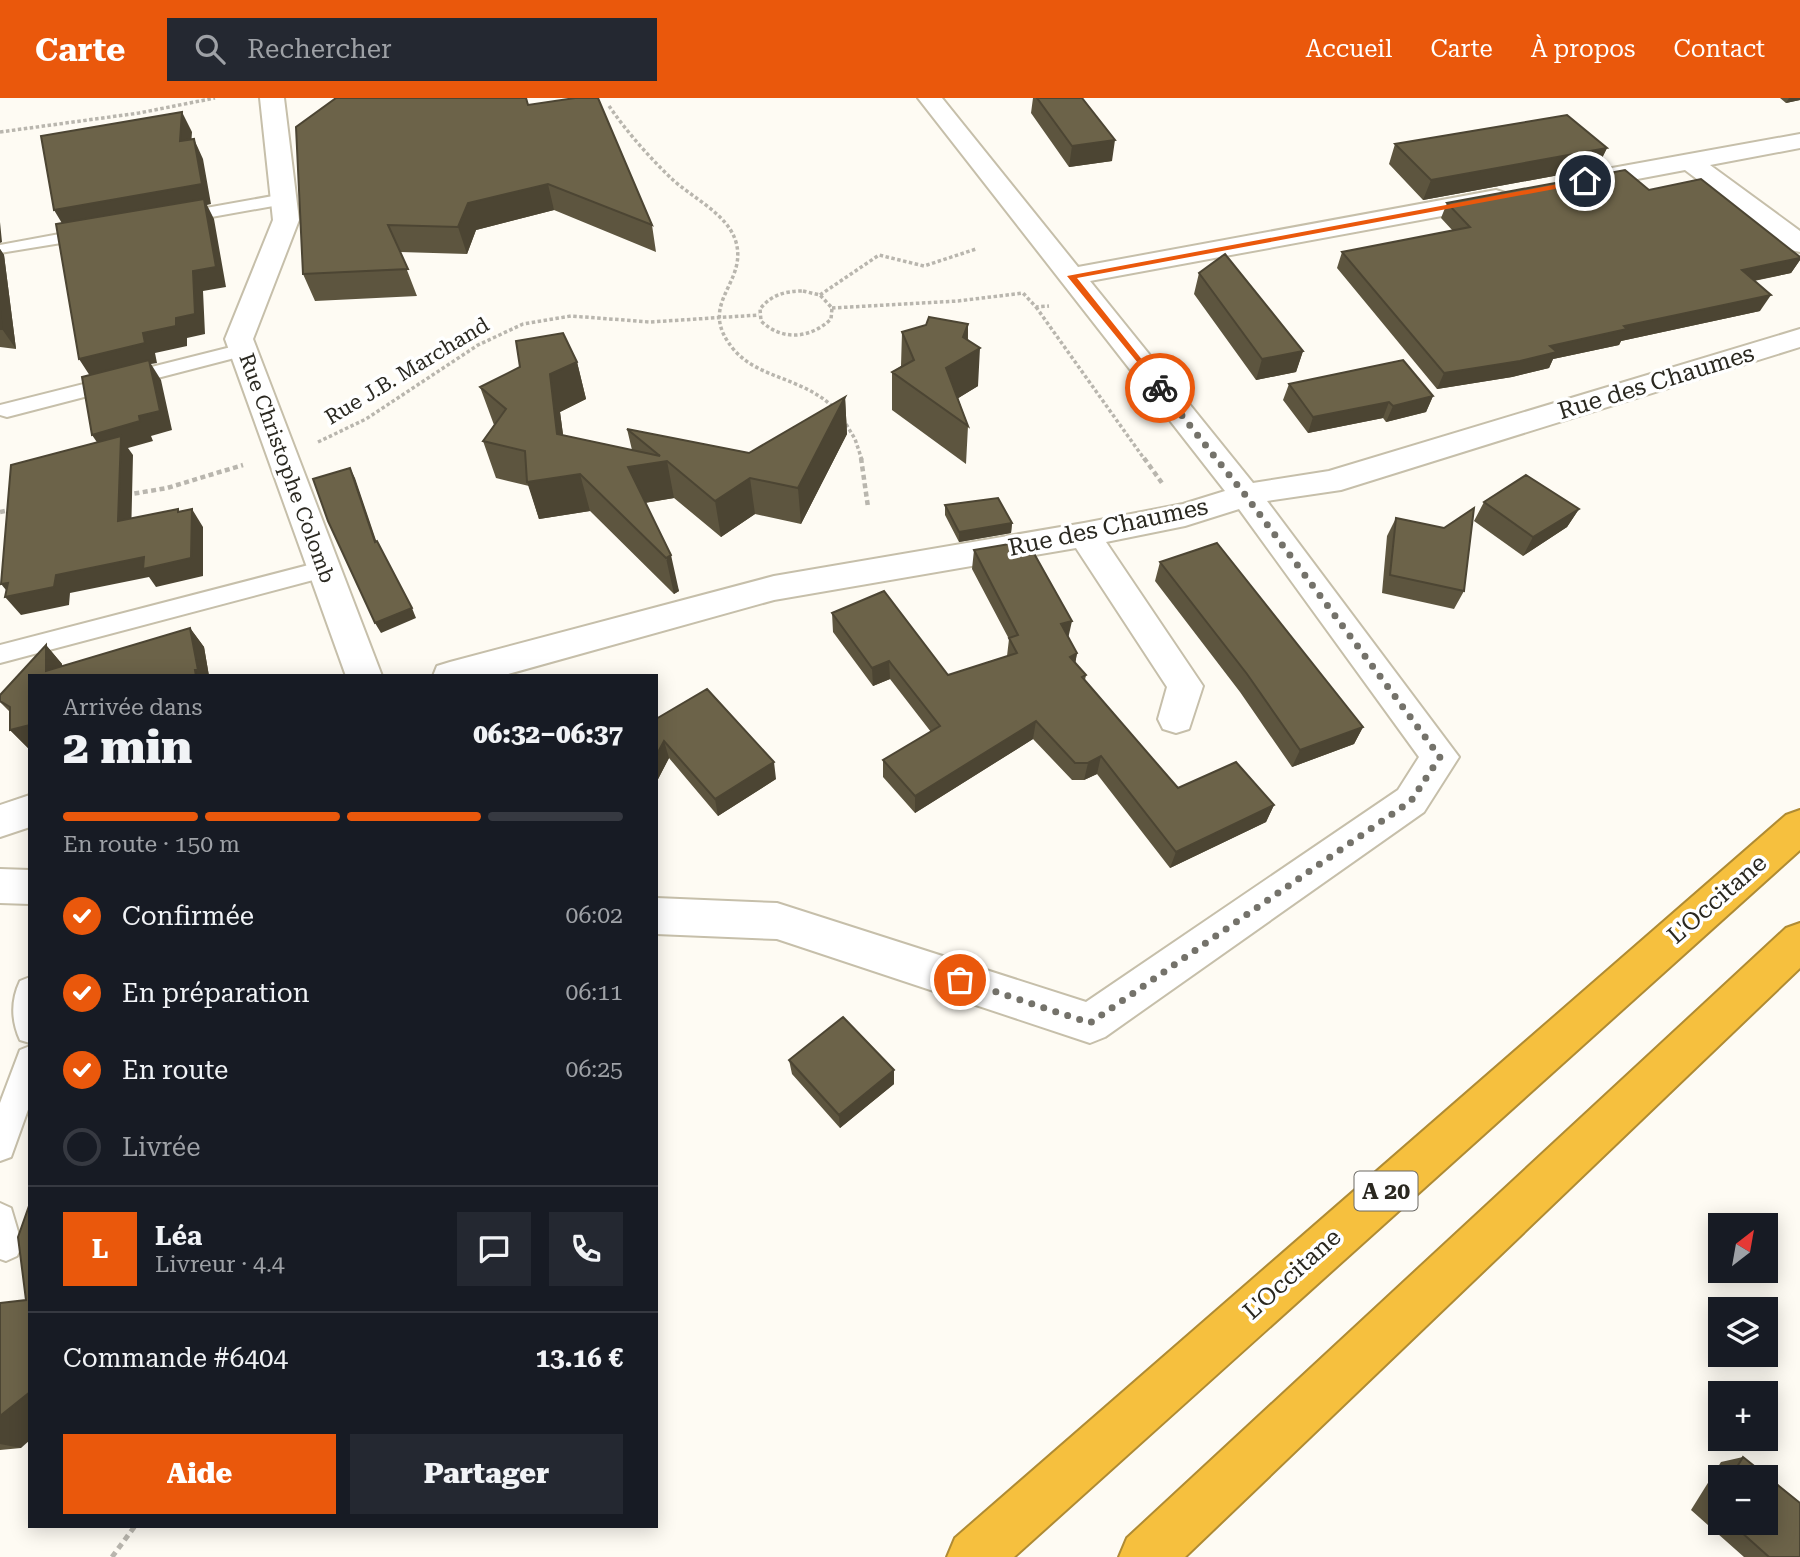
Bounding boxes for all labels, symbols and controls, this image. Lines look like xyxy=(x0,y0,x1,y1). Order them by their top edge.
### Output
search box xyxy=(167,18,657,81)
text: Carte xyxy=(35,30,125,69)
icon: search xyxy=(191,30,229,68)
text: Rechercher xyxy=(247,34,392,64)
text: Accueil xyxy=(1306,35,1392,63)
text: Carte xyxy=(1430,35,1493,63)
text: À propos xyxy=(1531,35,1635,63)
text: Contact xyxy=(1673,35,1765,63)
pin xyxy=(1555,151,1615,211)
icon: home xyxy=(1566,162,1604,200)
street label: Rue J.B. Marchand xyxy=(321,312,494,429)
street label: Rue des Chaumes xyxy=(1555,339,1757,425)
street label: Rue Christophe Colomb xyxy=(234,350,340,586)
courier xyxy=(1125,353,1195,423)
icon: bike xyxy=(1141,369,1179,407)
street label: Rue des Chaumes xyxy=(1006,492,1210,562)
text: Arrivée dans xyxy=(63,694,202,721)
text: 06:32–06:37 xyxy=(473,719,623,749)
text: 2 min xyxy=(63,720,192,774)
text: En route · 150 m xyxy=(63,831,240,858)
street label: L'Occitane xyxy=(1662,849,1772,949)
icon: check xyxy=(63,897,101,935)
text: Confirmée xyxy=(122,901,254,931)
text: 06:02 xyxy=(566,902,623,929)
pin xyxy=(930,950,990,1010)
icon: bag xyxy=(941,961,979,999)
icon: check xyxy=(63,974,101,1012)
text: En préparation xyxy=(122,978,310,1008)
text: 06:11 xyxy=(566,979,623,1006)
icon: check xyxy=(63,1051,101,1089)
text: En route xyxy=(122,1055,228,1085)
text: 06:25 xyxy=(566,1056,623,1083)
text: Livrée xyxy=(122,1132,201,1162)
road number: A 20 xyxy=(1354,1172,1418,1210)
button: chat xyxy=(457,1212,531,1286)
button: phone xyxy=(549,1212,623,1286)
north arrow xyxy=(1708,1213,1778,1283)
map controls xyxy=(1708,1213,1778,1535)
text: Léa xyxy=(155,1221,202,1251)
street label: L'Occitane xyxy=(1237,1223,1347,1325)
text: L xyxy=(92,1234,108,1264)
text: Livreur · 4.4 xyxy=(155,1251,285,1278)
button: layers xyxy=(1708,1297,1778,1367)
text: Commande #6404 xyxy=(63,1343,288,1373)
text: 13.16 € xyxy=(535,1343,623,1373)
button: + xyxy=(1708,1381,1778,1451)
button: Aide xyxy=(63,1434,336,1514)
button: Partager xyxy=(350,1434,623,1514)
button: − xyxy=(1708,1465,1778,1535)

